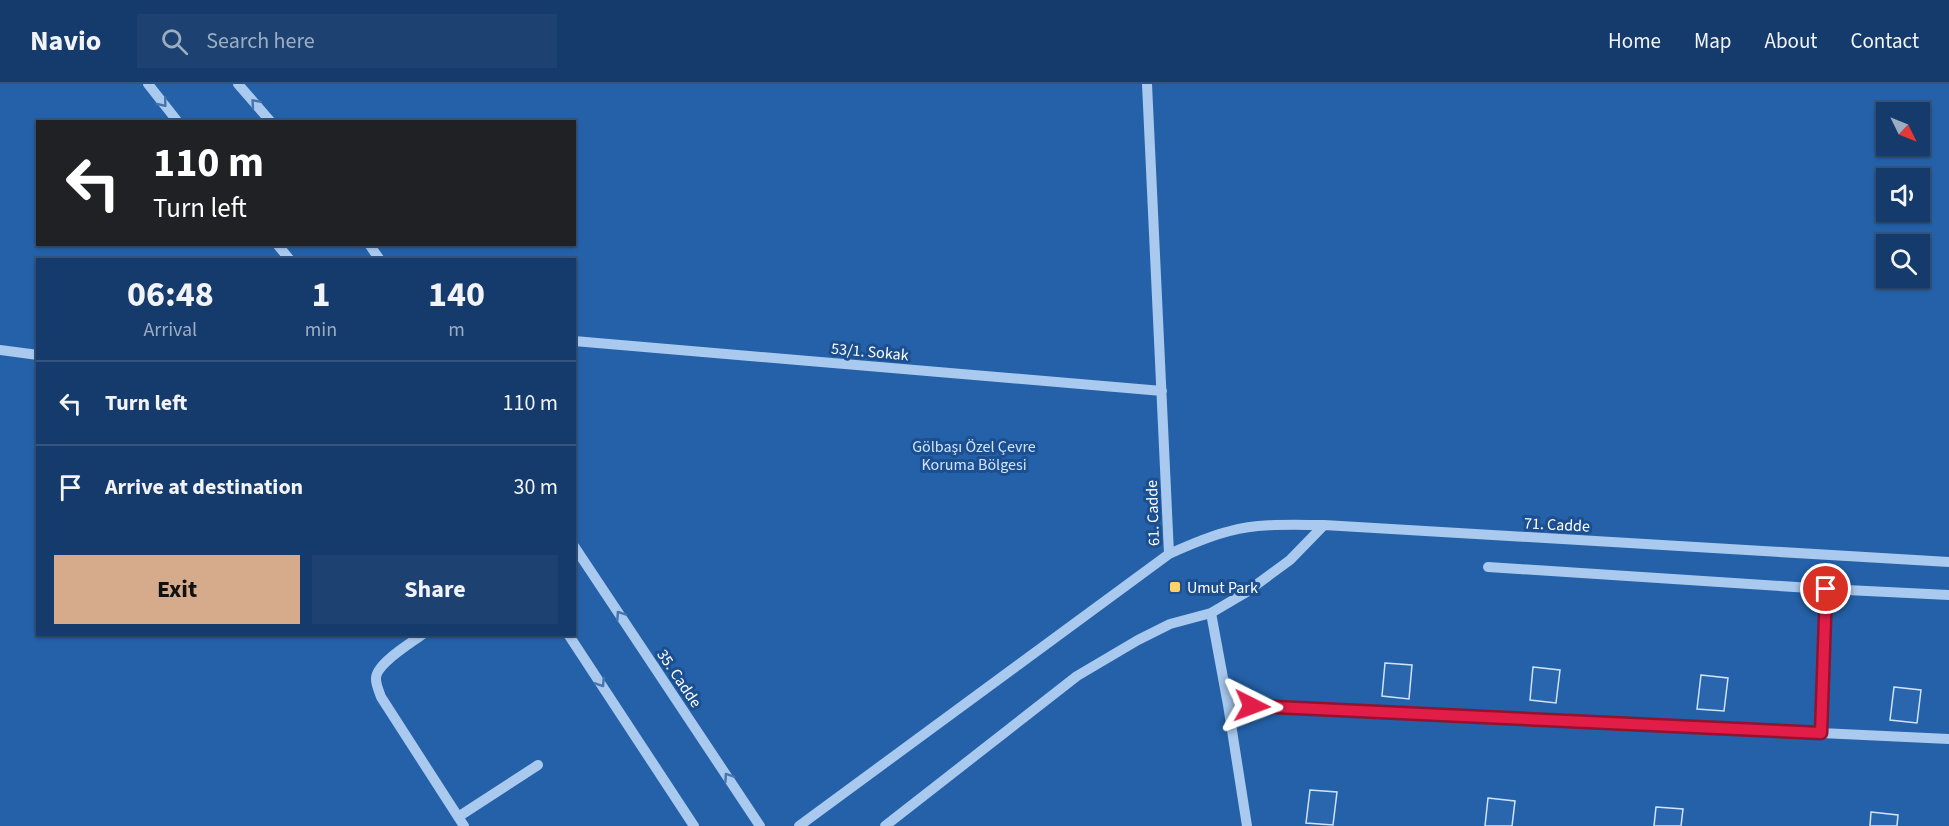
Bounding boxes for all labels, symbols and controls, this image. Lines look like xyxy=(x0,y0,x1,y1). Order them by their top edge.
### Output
search box xyxy=(137,14,557,68)
text: Navio xyxy=(30,21,101,61)
icon: search xyxy=(158,25,191,58)
text: Search here xyxy=(206,25,315,57)
text: Home xyxy=(1608,26,1661,56)
text: Map xyxy=(1694,26,1732,56)
text: About xyxy=(1765,26,1817,56)
text: Contact xyxy=(1850,26,1919,56)
one-way arrow xyxy=(155,96,166,107)
one-way arrow xyxy=(251,99,262,110)
north arrow xyxy=(1876,102,1930,156)
map controls xyxy=(1876,102,1930,288)
text: 110 m xyxy=(153,133,264,193)
icon: left xyxy=(54,144,132,222)
button: sound xyxy=(1876,168,1930,222)
text: Turn left xyxy=(153,189,247,228)
button: search xyxy=(1876,234,1930,288)
text: 06:48 xyxy=(127,269,214,320)
text: 1 xyxy=(311,269,330,320)
text: 140 xyxy=(428,269,485,320)
text: Arrival xyxy=(143,316,197,344)
text: min xyxy=(305,316,337,344)
text: m xyxy=(448,316,465,344)
street label: 53/1. Sokak xyxy=(830,338,910,366)
icon: left xyxy=(54,387,87,420)
text: Turn left xyxy=(105,387,187,419)
text: 110 m xyxy=(503,387,558,419)
park label: Gölbaşı Özel Çevre Koruma Bölgesi xyxy=(912,436,1036,476)
icon: arrive xyxy=(54,471,87,504)
text: Arrive at destination xyxy=(105,471,303,503)
text: 30 m xyxy=(513,471,558,503)
street label: 61. Cadde xyxy=(1141,480,1165,546)
street label: 71. Cadde xyxy=(1523,512,1591,538)
button: Exit xyxy=(54,555,300,624)
button: Share xyxy=(312,555,558,624)
pin xyxy=(1800,563,1851,614)
icon: arrive xyxy=(1809,572,1842,605)
place label: Umut Park xyxy=(1187,577,1258,599)
marker: Umut Park xyxy=(1168,580,1182,594)
one-way arrow xyxy=(616,610,627,621)
street label: 35. Cadde xyxy=(652,645,707,712)
position arrow xyxy=(1220,674,1284,738)
one-way arrow xyxy=(593,677,604,688)
one-way arrow xyxy=(724,773,735,784)

